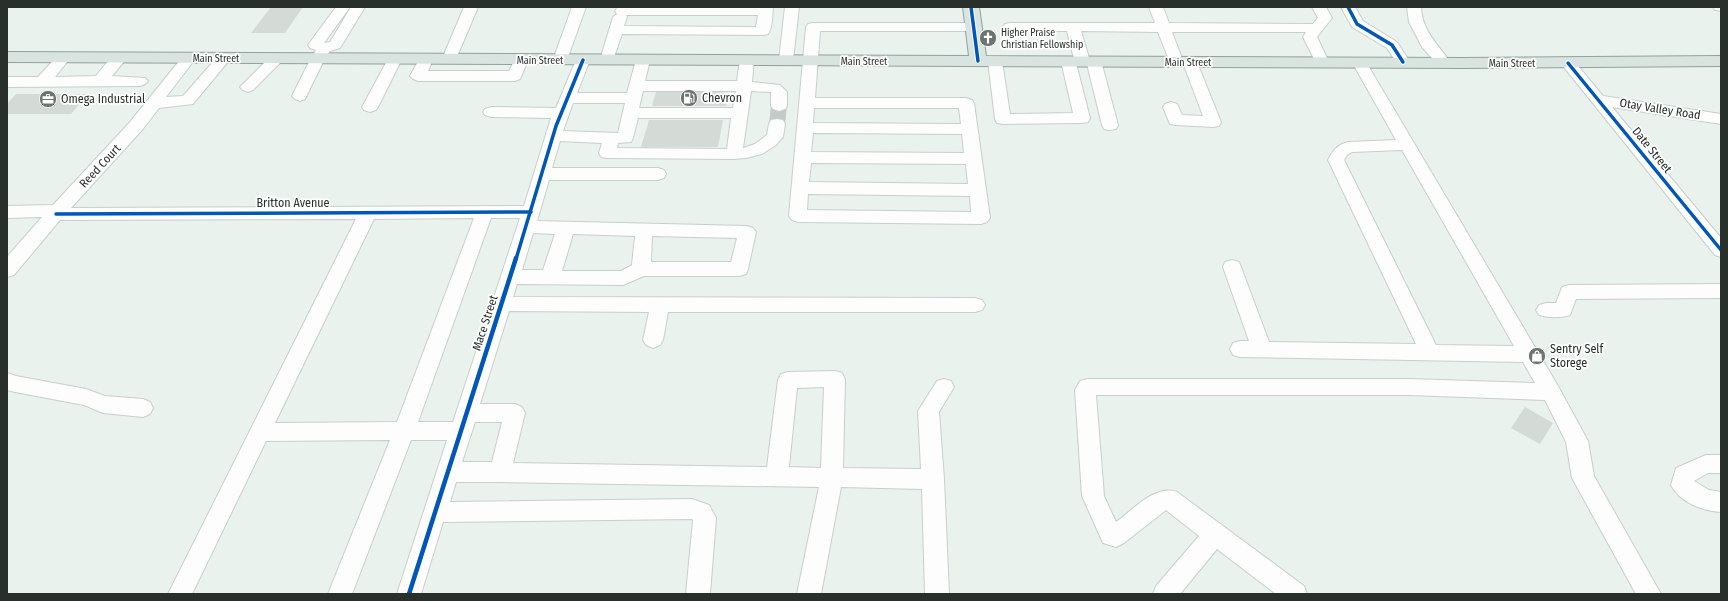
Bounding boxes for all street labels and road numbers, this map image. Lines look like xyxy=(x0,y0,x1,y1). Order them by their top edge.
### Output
street label: Main Street xyxy=(193,53,240,65)
street label: Main Street xyxy=(517,55,564,67)
street label: Main Street xyxy=(841,56,888,68)
street label: Main Street xyxy=(1165,57,1212,69)
street label: Main Street xyxy=(1489,58,1536,70)
street label: Otay Valley Road xyxy=(1618,96,1702,122)
street label: Date Street xyxy=(1629,124,1675,176)
street label: Reed Court xyxy=(76,141,124,191)
street label: Britton Avenue xyxy=(257,196,330,210)
street label: Mace Street xyxy=(469,293,501,353)

